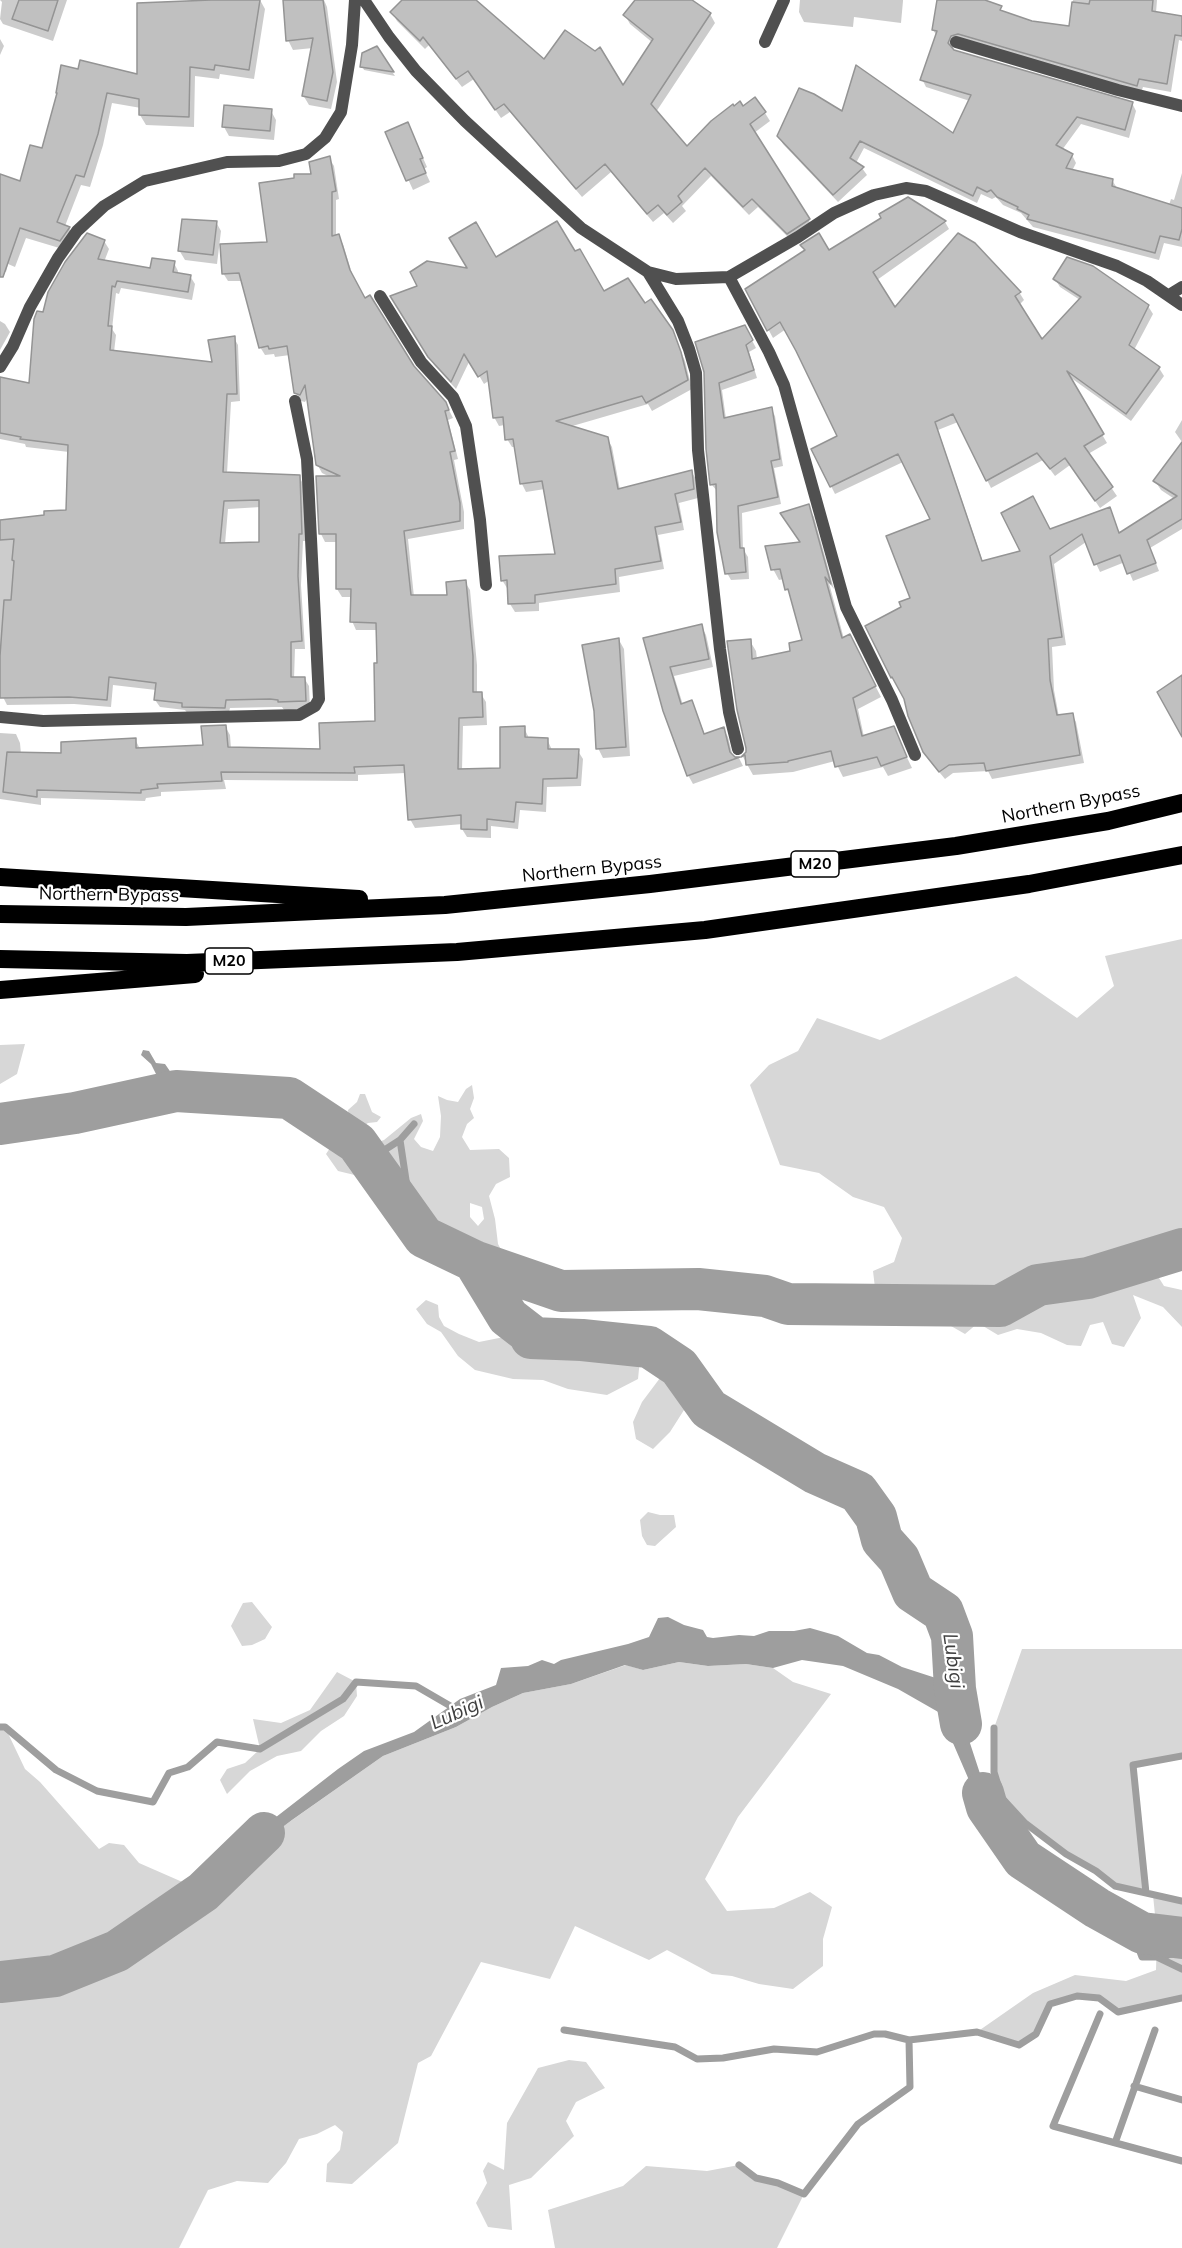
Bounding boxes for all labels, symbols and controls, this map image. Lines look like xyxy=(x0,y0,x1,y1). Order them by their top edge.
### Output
street label: Northern Bypass xyxy=(1000,780,1142,828)
street label: Northern Bypass xyxy=(521,851,663,887)
road number: M20 xyxy=(791,851,839,877)
street label: Northern Bypass xyxy=(39,883,179,907)
road number: M20 xyxy=(205,948,253,974)
water label: Lubigi xyxy=(937,1632,969,1690)
water label: Lubigi xyxy=(427,1691,487,1735)

